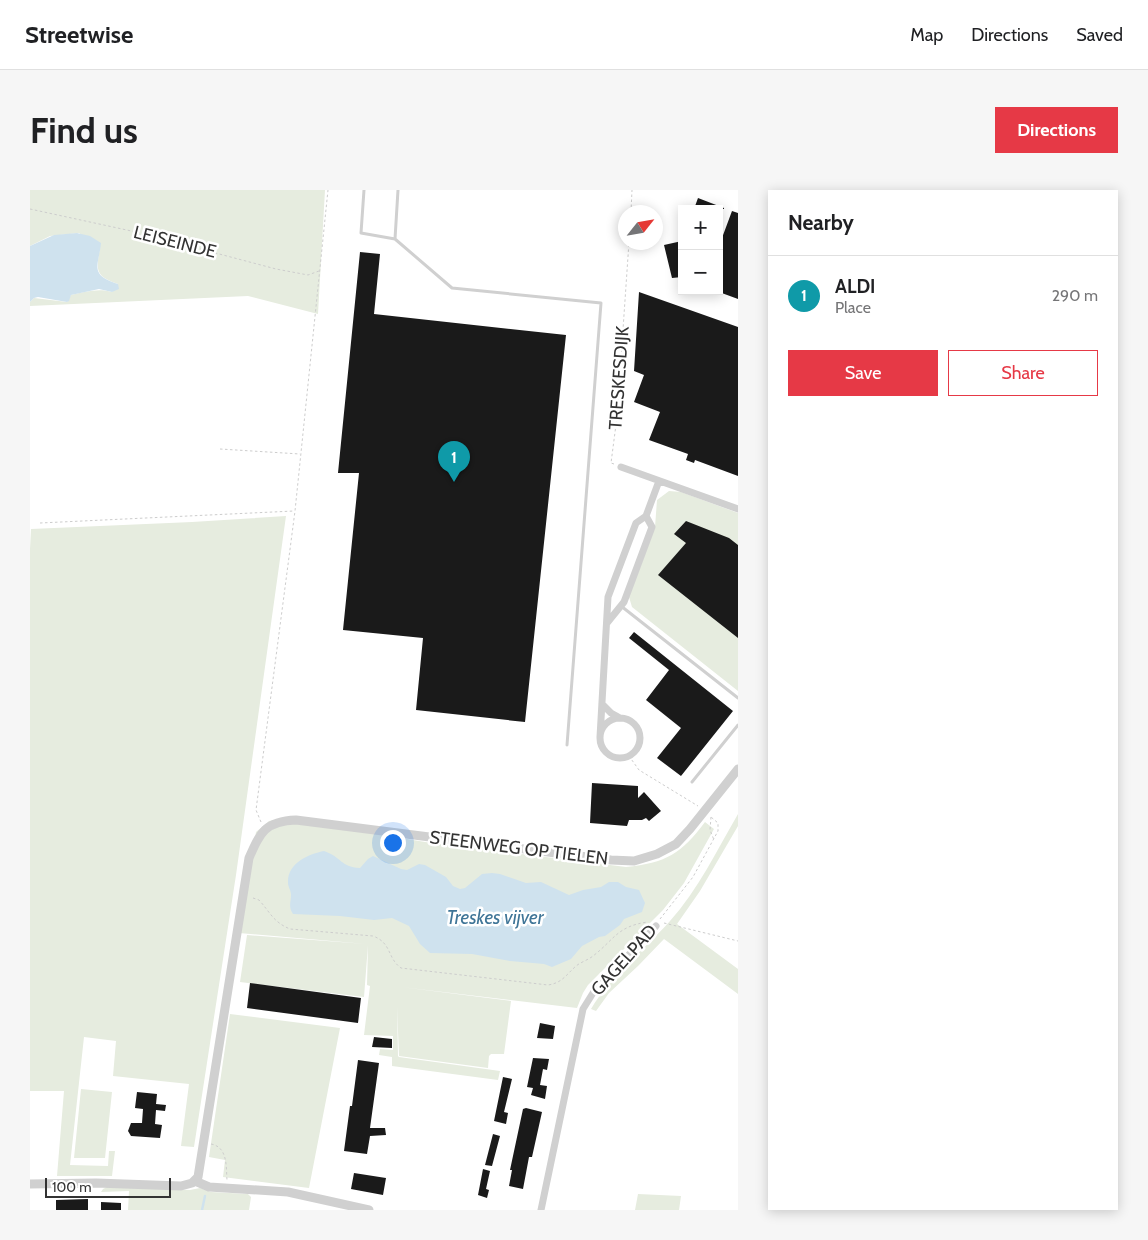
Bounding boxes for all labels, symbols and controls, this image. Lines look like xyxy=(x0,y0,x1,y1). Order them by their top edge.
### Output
text: Streetwise xyxy=(25,20,133,49)
text: Map xyxy=(910,24,943,46)
text: Directions xyxy=(971,24,1048,46)
text: Saved xyxy=(1076,24,1123,46)
button: Directions xyxy=(995,107,1118,153)
text: Find us xyxy=(30,109,138,152)
north arrow xyxy=(618,205,663,250)
map controls xyxy=(678,205,723,295)
button: + xyxy=(678,205,723,250)
text: Nearby xyxy=(788,210,854,235)
street label: LEISEINDE xyxy=(131,221,219,263)
button: − xyxy=(678,250,723,295)
text: ALDI xyxy=(835,275,875,298)
text: 1 xyxy=(801,286,807,305)
text: 290 m xyxy=(1052,286,1098,305)
text: Place xyxy=(835,298,871,317)
street label: TRESKESDIJK xyxy=(604,325,634,431)
button: Save xyxy=(788,350,938,396)
button: Share xyxy=(948,350,1098,396)
pin: 1 xyxy=(438,441,470,482)
street label: STEENWEG OP TIELEN xyxy=(428,826,610,870)
your location xyxy=(380,830,406,856)
water label: Treskes vijver xyxy=(446,906,545,929)
street label: GAGELPAD xyxy=(586,920,662,1000)
scale bar xyxy=(45,1175,171,1198)
text: 100 m xyxy=(52,1178,92,1196)

